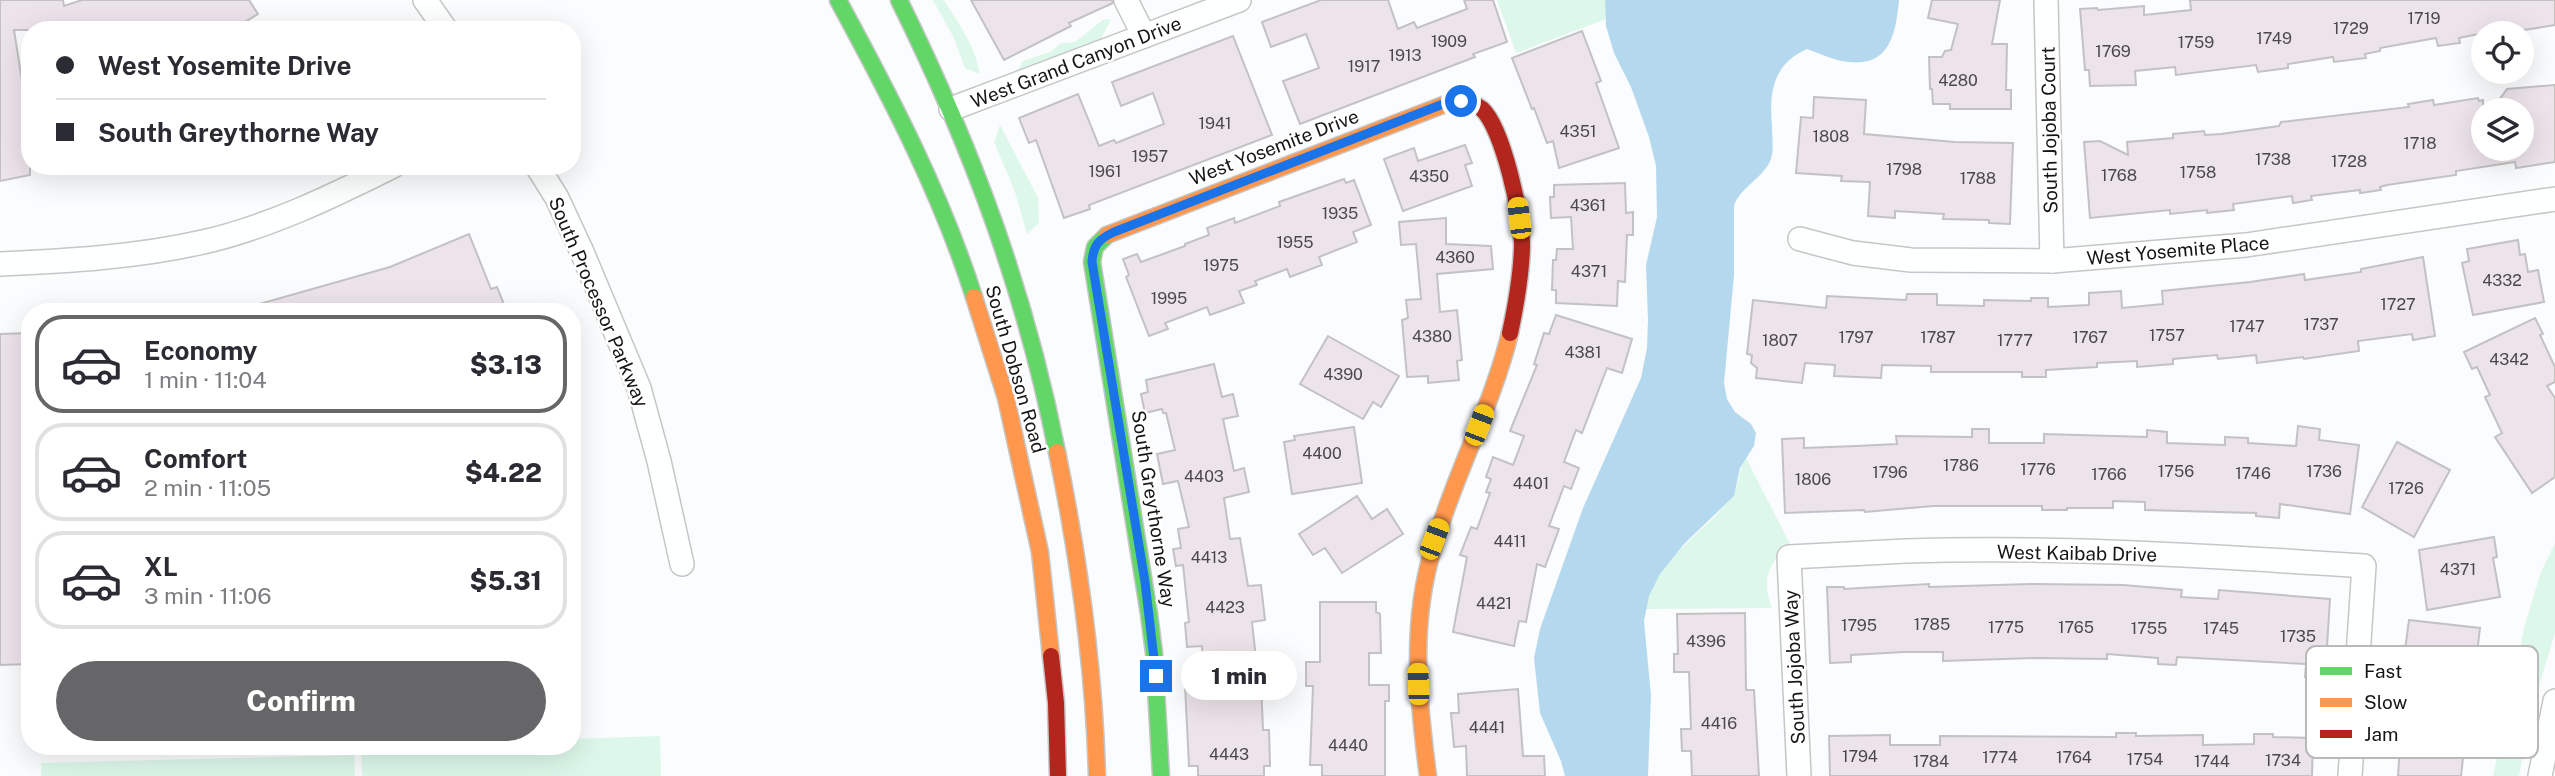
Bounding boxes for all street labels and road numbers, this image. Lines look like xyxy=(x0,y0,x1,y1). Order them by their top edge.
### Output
street label: West Grand Canyon Drive xyxy=(968,12,1184,112)
street label: South Jojoba Court xyxy=(2037,46,2061,214)
street label: West Yosemite Drive xyxy=(1186,105,1362,189)
street label: South Processor Parkway xyxy=(545,194,653,410)
street label: West Yosemite Place xyxy=(2086,231,2270,269)
street label: South Dobson Road xyxy=(982,283,1050,455)
street label: South Greythorne Way xyxy=(1128,409,1180,609)
street label: West Kaibab Drive xyxy=(1997,541,2157,565)
street label: South Jojoba Way xyxy=(1779,589,1809,745)

